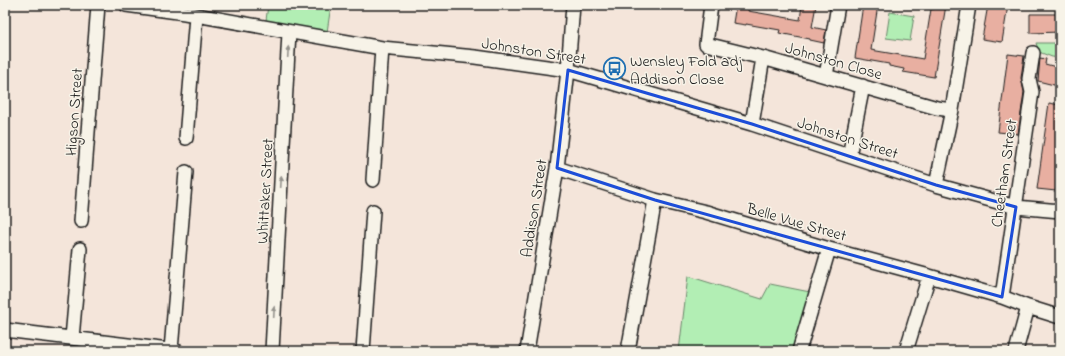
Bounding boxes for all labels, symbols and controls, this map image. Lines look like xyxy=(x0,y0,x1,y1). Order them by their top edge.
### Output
street label: Johnston Street xyxy=(480,32,588,72)
street label: Johnston Close xyxy=(782,37,886,87)
one-way arrow xyxy=(284,46,291,58)
place label: Wensley Fold adj Addison Close xyxy=(630,50,742,92)
bus stop icon: Wensley Fold adj Addison Close xyxy=(602,56,628,82)
street label: Higson Street xyxy=(60,67,90,157)
street label: Johnston Street xyxy=(794,111,902,167)
street label: Cheetham Street xyxy=(986,117,1025,229)
street label: Whittaker Street xyxy=(251,137,281,245)
street label: Addison Street xyxy=(515,157,555,259)
one-way arrow xyxy=(278,175,284,188)
street label: Belle Vue Street xyxy=(743,197,850,249)
one-way arrow xyxy=(271,306,278,318)

